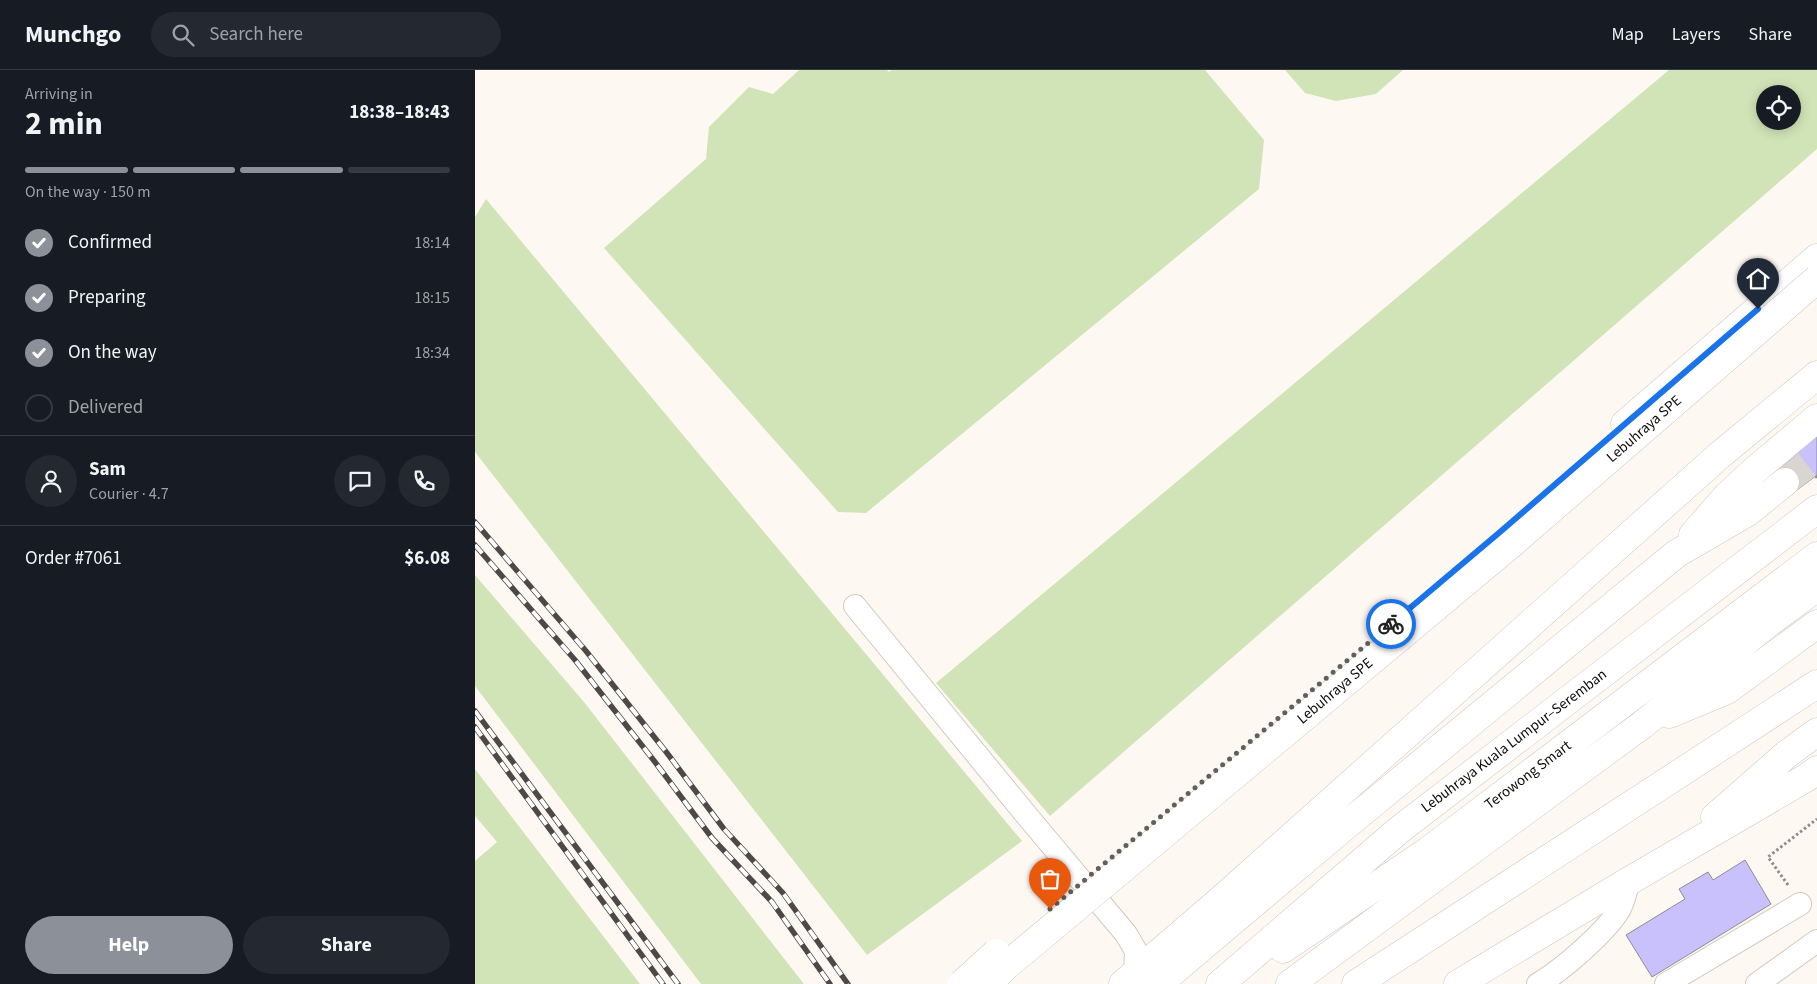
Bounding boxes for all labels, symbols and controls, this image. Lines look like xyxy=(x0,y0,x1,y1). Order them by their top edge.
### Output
search box xyxy=(151,12,501,57)
text: Munchgo xyxy=(25,17,121,52)
icon: search xyxy=(169,21,197,49)
text: Search here xyxy=(209,21,303,48)
text: Map xyxy=(1612,22,1644,47)
text: Layers xyxy=(1672,22,1721,47)
text: Share xyxy=(1749,22,1792,47)
text: Arriving in xyxy=(25,83,93,105)
map controls xyxy=(1756,85,1801,130)
button: locate xyxy=(1756,85,1801,130)
text: 18:38–18:43 xyxy=(349,99,450,126)
text: 2 min xyxy=(25,101,103,147)
text: On the way · 150 m xyxy=(25,181,150,203)
icon: check xyxy=(25,229,53,257)
text: Confirmed xyxy=(68,229,152,256)
text: 18:14 xyxy=(414,232,450,254)
pin xyxy=(1737,258,1779,309)
icon: home xyxy=(1744,265,1772,293)
icon: check xyxy=(25,284,53,312)
text: Preparing xyxy=(68,284,146,311)
text: 18:15 xyxy=(414,287,450,309)
icon: check xyxy=(25,339,53,367)
text: On the way xyxy=(68,339,157,366)
text: 18:34 xyxy=(414,342,450,364)
street label: Lebuhraya SPE xyxy=(1602,390,1686,468)
text: Delivered xyxy=(68,394,143,421)
button: person xyxy=(25,455,77,507)
button: chat xyxy=(334,455,386,507)
button: phone xyxy=(398,455,450,507)
text: Sam xyxy=(89,456,126,483)
text: Courier · 4.7 xyxy=(89,483,169,505)
text: Order #7061 xyxy=(25,545,122,572)
text: $6.08 xyxy=(404,545,450,572)
courier xyxy=(1366,599,1416,649)
icon: bike xyxy=(1377,610,1405,638)
street label: Lebuhraya SPE xyxy=(1293,653,1378,729)
street label: Lebuhraya Kuala Lumpur–Seremban xyxy=(1417,664,1611,818)
street label: Terowong Smart xyxy=(1480,735,1576,815)
pin xyxy=(1029,858,1071,909)
icon: bag xyxy=(1036,865,1064,893)
button: Help xyxy=(25,916,233,974)
button: Share xyxy=(243,916,450,974)

